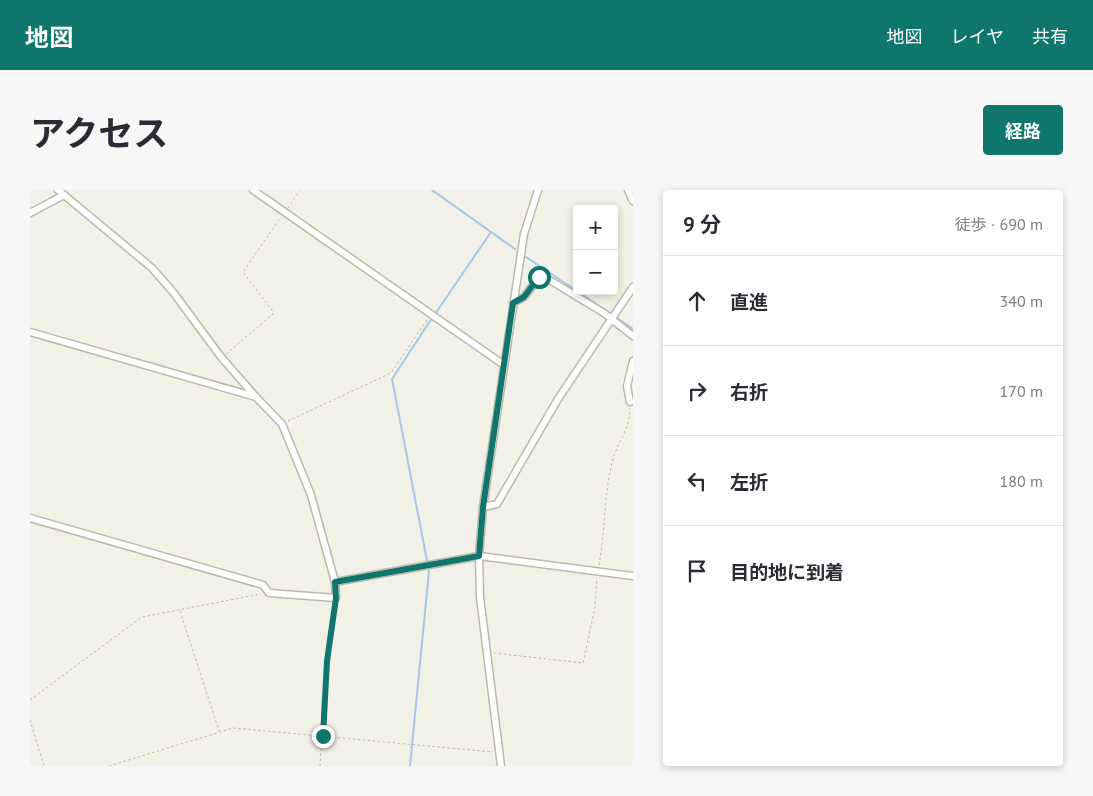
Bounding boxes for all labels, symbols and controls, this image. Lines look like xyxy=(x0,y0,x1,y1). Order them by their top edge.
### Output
text: 地図 xyxy=(25,22,73,53)
text: 地図 xyxy=(887,25,923,48)
text: レイヤ xyxy=(951,25,1004,48)
text: 共有 xyxy=(1032,25,1068,48)
button: 経路 xyxy=(983,105,1063,155)
text: アクセス xyxy=(30,110,168,156)
map controls xyxy=(573,205,618,295)
button: + xyxy=(573,205,618,250)
text: 9 分 xyxy=(683,211,721,238)
text: 徒歩 · 690 m xyxy=(955,214,1043,234)
button: − xyxy=(573,250,618,295)
route start xyxy=(528,266,551,289)
icon: ahead xyxy=(683,287,711,315)
text: 直進 xyxy=(730,290,768,314)
text: 340 m xyxy=(1000,291,1043,311)
icon: right xyxy=(683,377,711,405)
text: 右折 xyxy=(730,380,768,404)
text: 170 m xyxy=(1000,381,1043,401)
icon: left xyxy=(683,467,711,495)
text: 左折 xyxy=(730,470,768,494)
text: 180 m xyxy=(1000,471,1043,491)
icon: arrive xyxy=(683,557,711,585)
text: 目的地に到着 xyxy=(730,560,844,584)
route end xyxy=(312,725,335,748)

